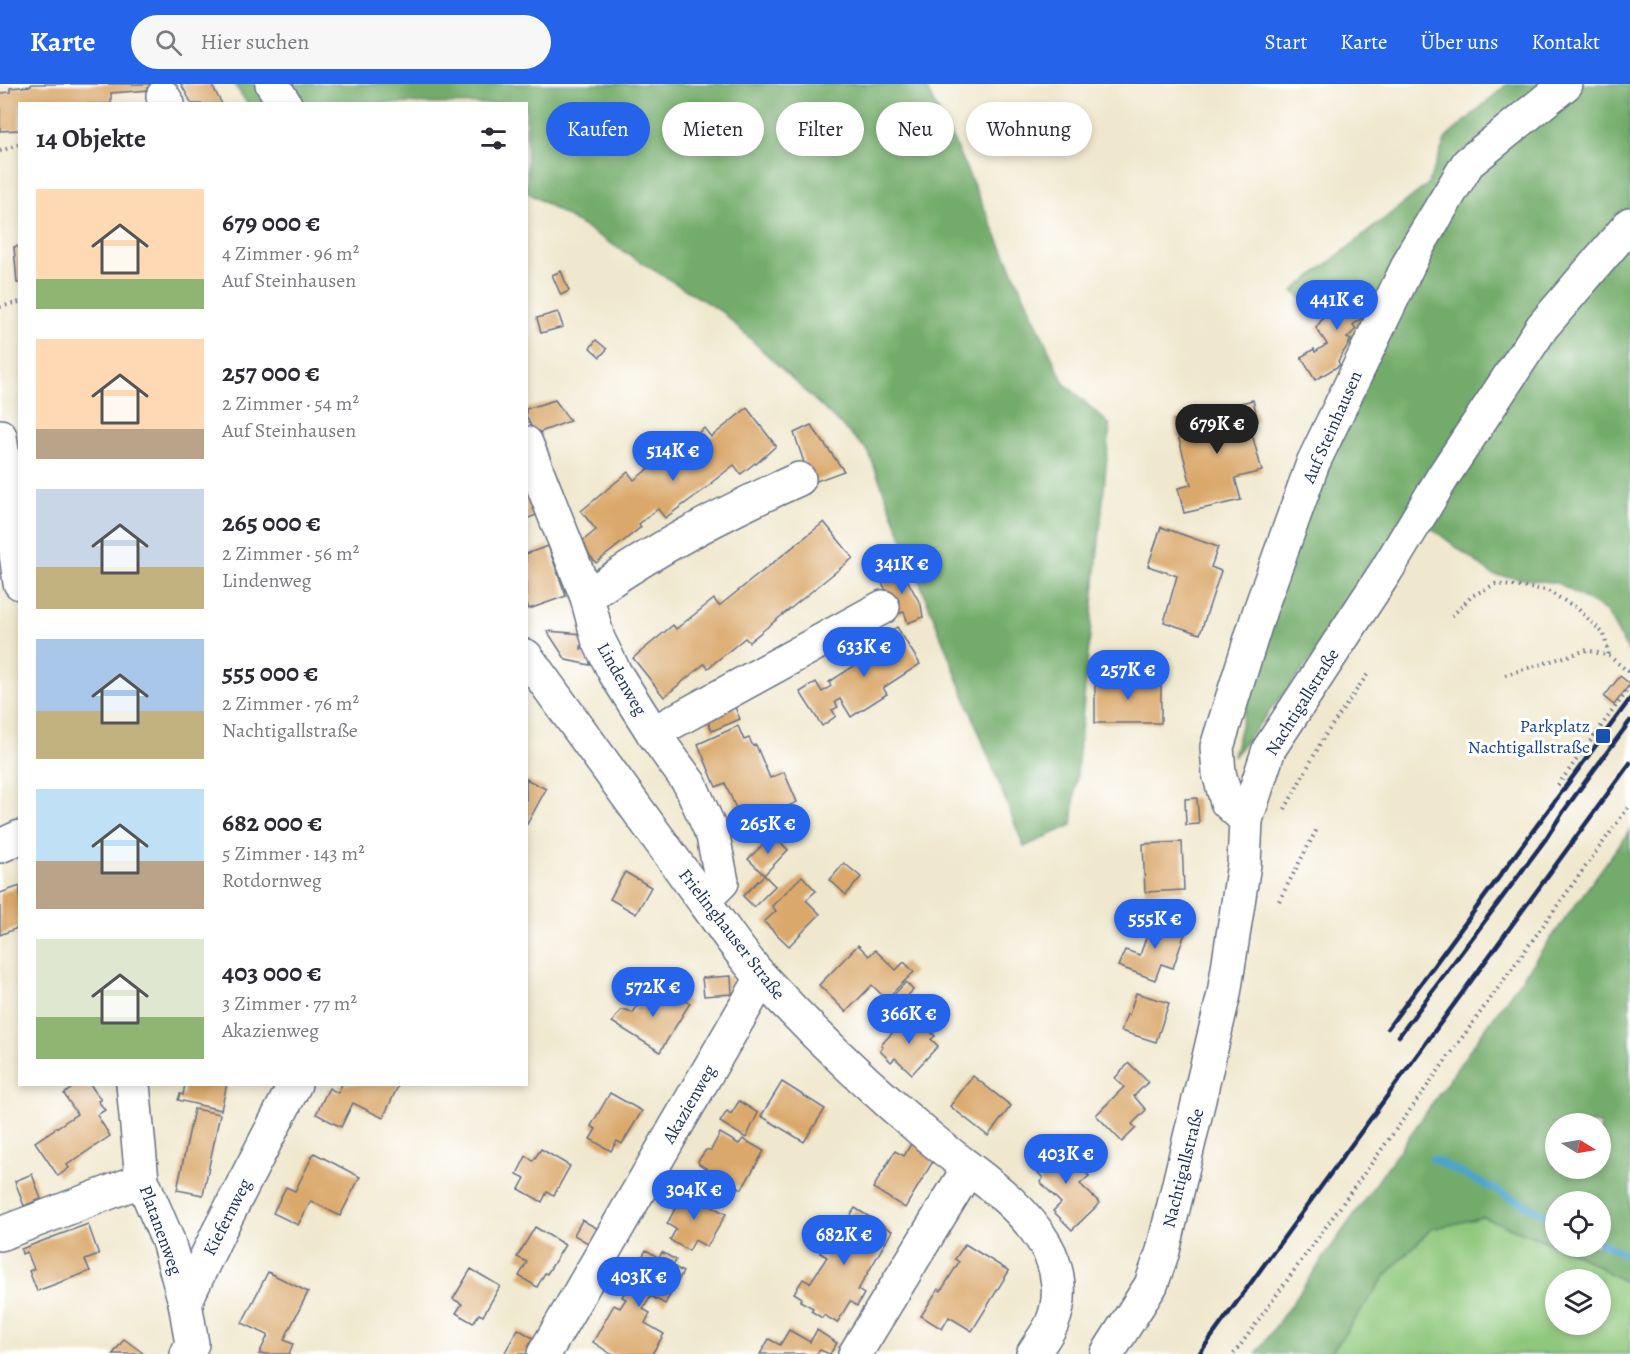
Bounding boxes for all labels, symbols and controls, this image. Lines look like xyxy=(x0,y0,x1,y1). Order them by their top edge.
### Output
search box xyxy=(131,15,551,69)
text: Karte xyxy=(30,23,95,61)
icon: search xyxy=(152,26,185,59)
text: Hier suchen xyxy=(200,27,309,57)
text: Start xyxy=(1265,28,1307,56)
text: Karte xyxy=(1340,28,1388,56)
text: Über uns xyxy=(1421,28,1498,56)
text: Kontakt xyxy=(1531,28,1600,56)
chip: Kaufen xyxy=(546,102,650,156)
chip: Mieten xyxy=(662,102,764,156)
chip: Filter xyxy=(776,102,864,156)
chip: Neu xyxy=(876,102,954,156)
chip: Wohnung xyxy=(966,102,1092,156)
text: 14 Objekte xyxy=(36,121,146,156)
icon: filters xyxy=(477,122,510,155)
text: 679 000 € xyxy=(222,205,321,240)
icon: home xyxy=(84,213,156,285)
text: 4 Zimmer · 96 m² xyxy=(222,240,359,267)
text: Auf Steinhausen xyxy=(222,267,356,294)
pin: 441K € xyxy=(1288,280,1386,331)
text: 441K € xyxy=(1310,286,1364,313)
text: 257 000 € xyxy=(222,355,320,390)
icon: home xyxy=(84,363,156,435)
street label: Auf Steinhausen xyxy=(1296,367,1368,488)
text: 2 Zimmer · 54 m² xyxy=(222,390,359,417)
pin: 679K € xyxy=(1168,404,1266,455)
text: 679K € xyxy=(1189,410,1245,437)
text: Auf Steinhausen xyxy=(222,417,356,444)
pin: 514K € xyxy=(624,431,722,482)
text: 514K € xyxy=(646,437,700,464)
text: 265 000 € xyxy=(222,505,321,540)
icon: home xyxy=(84,513,156,585)
text: 2 Zimmer · 56 m² xyxy=(222,540,359,567)
pin: 341K € xyxy=(853,544,951,595)
text: 341K € xyxy=(875,550,929,577)
text: Lindenweg xyxy=(222,567,312,594)
pin: 633K € xyxy=(815,627,913,678)
text: 633K € xyxy=(837,633,891,660)
street label: Lindenweg xyxy=(591,638,653,720)
street label: Nachtigallstraße xyxy=(1259,644,1345,760)
pin: 257K € xyxy=(1079,650,1177,701)
text: 555 000 € xyxy=(222,655,319,690)
text: 257K € xyxy=(1101,656,1155,683)
icon: home xyxy=(84,663,156,735)
text: 2 Zimmer · 76 m² xyxy=(222,690,359,717)
place label: Parkplatz Nachtigallstraße xyxy=(1468,714,1590,759)
text: Nachtigallstraße xyxy=(222,717,358,744)
marker: Parkplatz Nachtigallstraße xyxy=(1594,727,1612,745)
pin: 265K € xyxy=(719,804,817,855)
text: 682 000 € xyxy=(222,805,322,840)
text: 265K € xyxy=(740,810,796,837)
icon: home xyxy=(84,813,156,885)
text: 5 Zimmer · 143 m² xyxy=(222,840,365,867)
street label: Frielinghauser Straße xyxy=(673,864,791,1004)
text: Rotdornweg xyxy=(222,867,322,894)
pin: 555K € xyxy=(1106,899,1204,950)
text: 555K € xyxy=(1128,905,1182,932)
text: 403 000 € xyxy=(222,955,322,990)
icon: home xyxy=(84,963,156,1035)
pin: 572K € xyxy=(604,967,702,1018)
text: 572K € xyxy=(626,973,680,1000)
text: 3 Zimmer · 77 m² xyxy=(222,990,357,1017)
pin: 366K € xyxy=(860,994,958,1045)
text: 366K € xyxy=(881,1000,937,1027)
text: Akazienweg xyxy=(222,1017,319,1044)
street label: Akazienweg xyxy=(656,1060,721,1149)
street label: Nachtigallstraße xyxy=(1157,1106,1209,1230)
north arrow xyxy=(1545,1113,1611,1179)
map controls xyxy=(1545,1113,1611,1335)
pin: 403K € xyxy=(1017,1134,1115,1185)
text: 403K € xyxy=(1038,1140,1094,1167)
pin: 304K € xyxy=(645,1170,743,1221)
street label: Kiefernweg xyxy=(197,1174,257,1260)
text: 304K € xyxy=(666,1176,722,1203)
street label: Platanenweg xyxy=(134,1182,188,1278)
button: locate xyxy=(1545,1191,1611,1257)
pin: 682K € xyxy=(795,1215,893,1266)
text: 682K € xyxy=(816,1221,872,1248)
pin: 403K € xyxy=(590,1257,688,1308)
text: 403K € xyxy=(611,1263,667,1290)
button: layers xyxy=(1545,1269,1611,1335)

